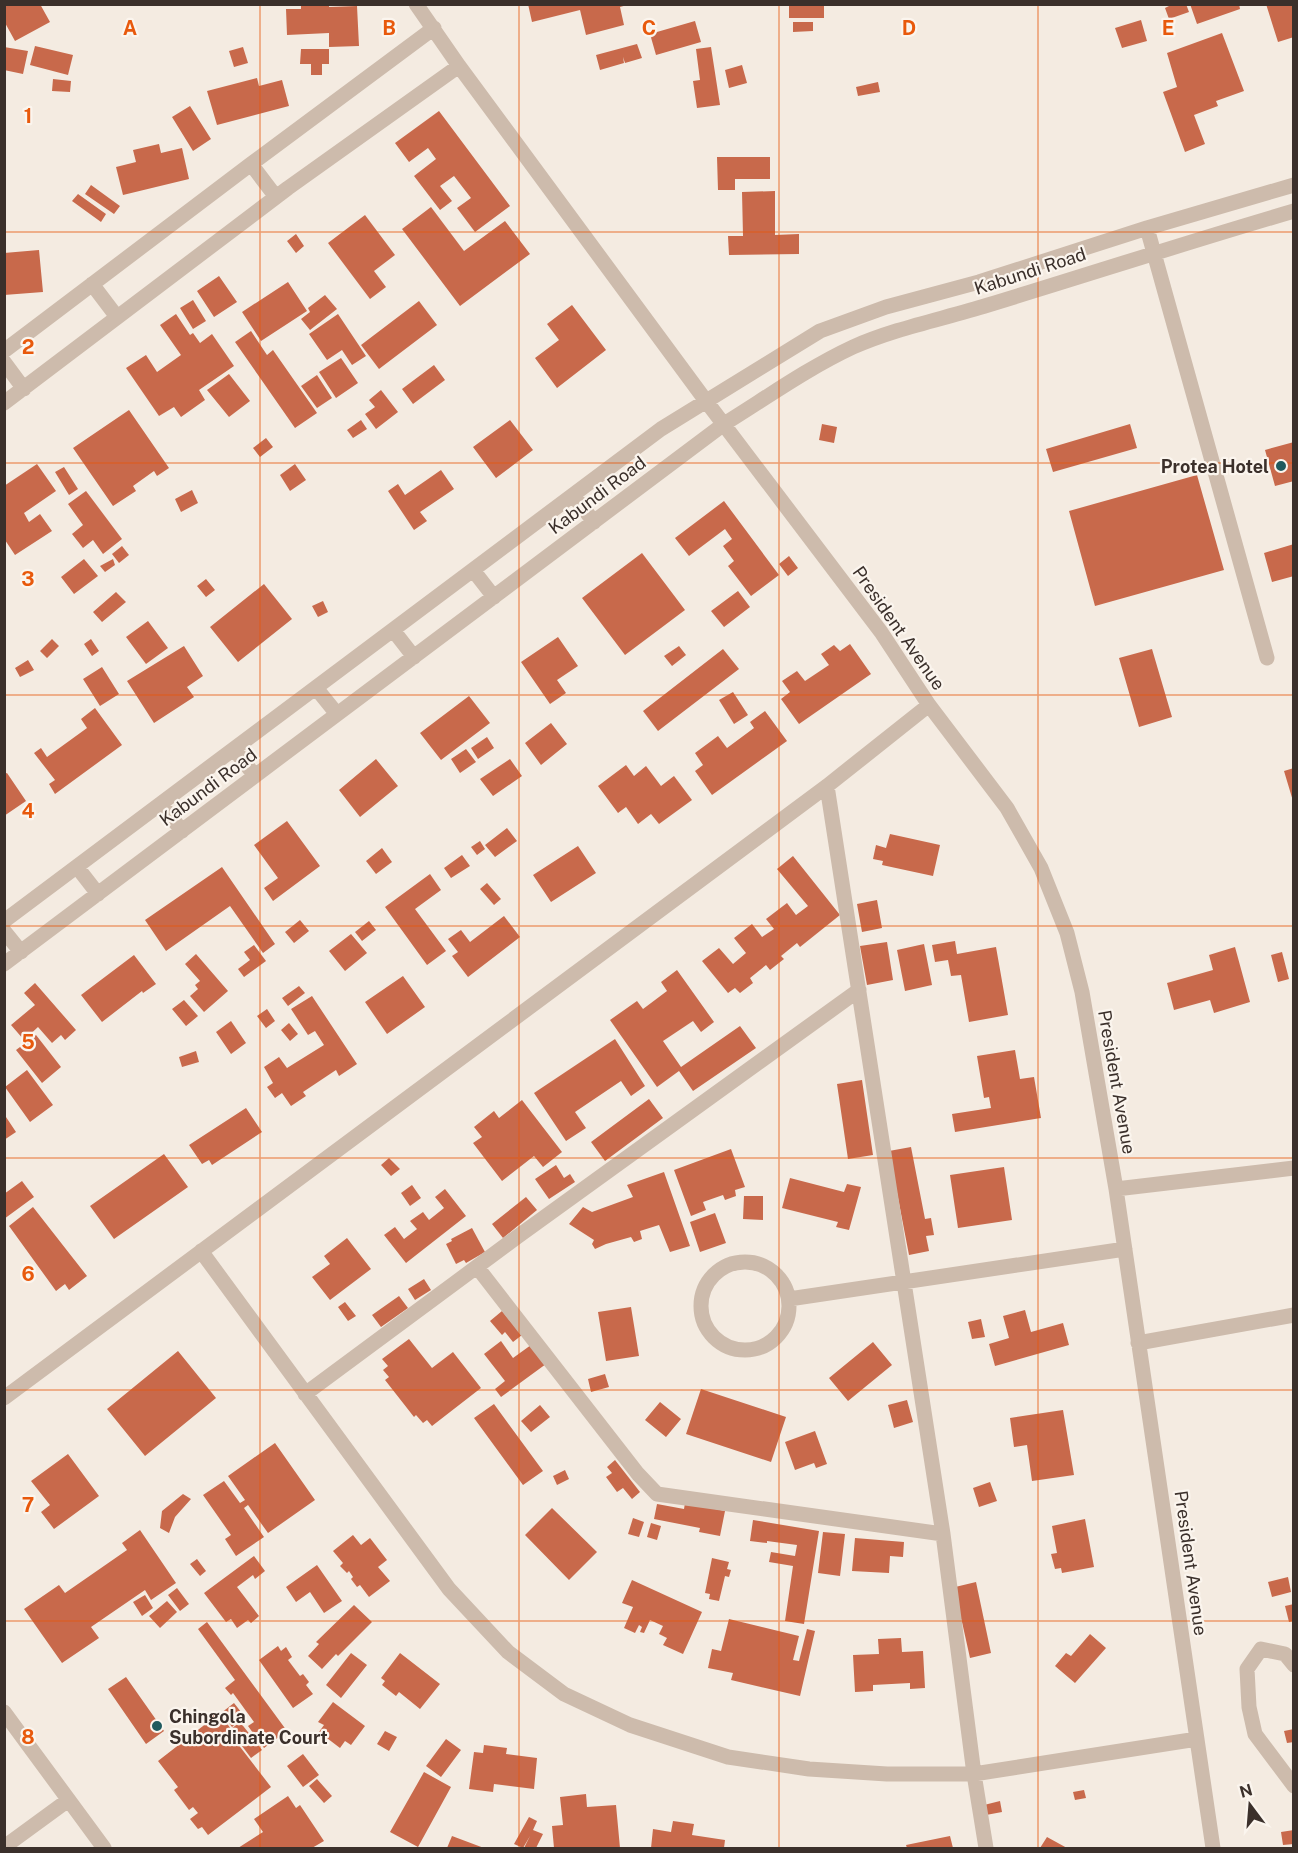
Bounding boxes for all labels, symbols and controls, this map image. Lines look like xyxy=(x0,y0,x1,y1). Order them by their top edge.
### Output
text: A xyxy=(123,16,137,40)
text: B xyxy=(382,16,396,40)
text: C xyxy=(642,16,656,40)
text: D xyxy=(902,16,916,40)
text: E xyxy=(1162,16,1174,40)
text: 1 xyxy=(24,104,32,128)
street label: Kabundi Road xyxy=(972,243,1088,299)
text: 2 xyxy=(22,335,34,359)
street label: Kabundi Road xyxy=(544,452,650,538)
place label: Protea Hotel xyxy=(1161,456,1269,477)
marker: Protea Hotel xyxy=(1274,459,1288,473)
street label: President Avenue xyxy=(848,562,950,694)
text: 3 xyxy=(21,567,35,591)
street label: Kabundi Road xyxy=(155,744,261,830)
text: 4 xyxy=(21,799,35,823)
street label: President Avenue xyxy=(1094,1008,1140,1156)
text: 5 xyxy=(21,1030,35,1054)
text: 6 xyxy=(21,1262,35,1286)
street label: President Avenue xyxy=(1170,1489,1212,1637)
text: 7 xyxy=(22,1493,34,1517)
place label: Chingola Subordinate Court xyxy=(169,1706,328,1748)
marker: Chingola Subordinate Court xyxy=(150,1719,164,1733)
text: 8 xyxy=(21,1725,35,1749)
north arrow xyxy=(1220,1775,1280,1835)
text: N xyxy=(1237,1780,1255,1802)

